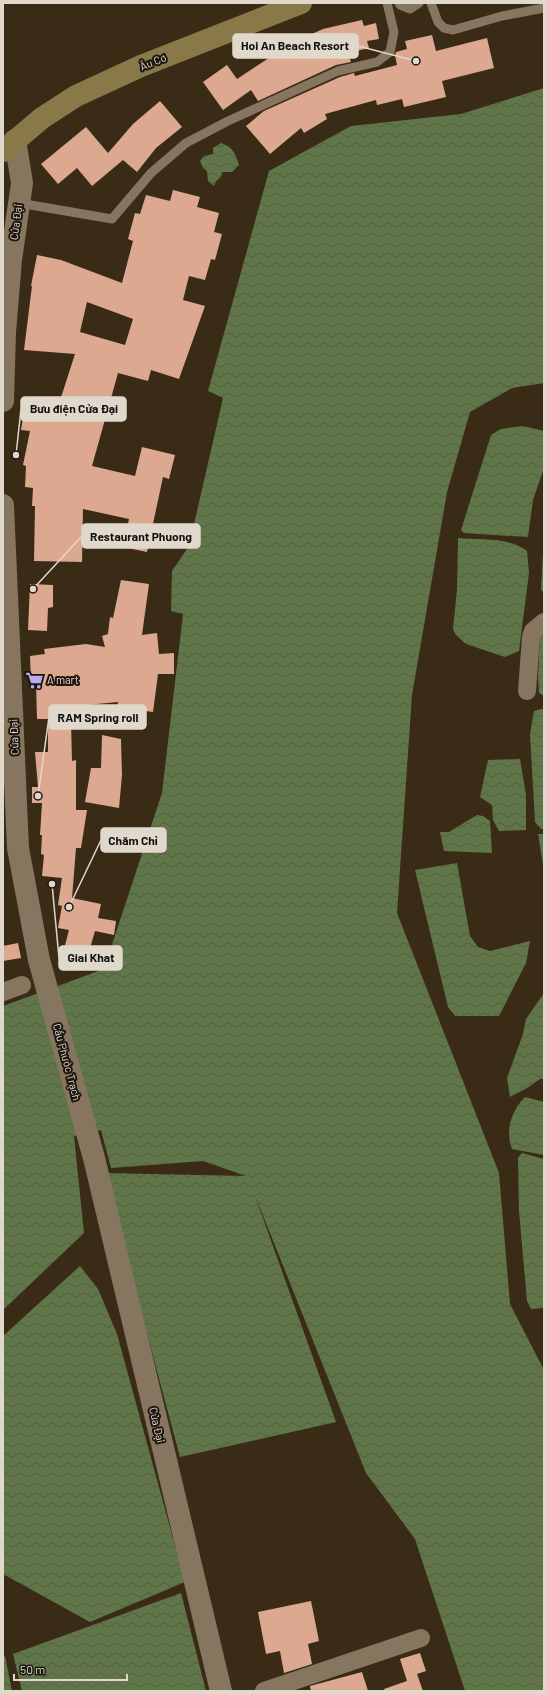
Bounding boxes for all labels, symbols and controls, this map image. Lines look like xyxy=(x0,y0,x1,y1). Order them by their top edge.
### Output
callout: Hoi An Beach Resort xyxy=(233,34,358,58)
text: Hoi An Beach Resort xyxy=(241,38,349,52)
street label: Âu Cơ xyxy=(138,50,168,73)
street label: Cửa Đại xyxy=(7,203,24,241)
callout: Bưu điện Cửa Đại xyxy=(21,397,126,421)
text: Bưu điện Cửa Đại xyxy=(30,401,118,416)
callout: Restaurant Phuong xyxy=(82,524,200,548)
text: Restaurant Phuong xyxy=(90,529,192,543)
supermarket icon: A mart xyxy=(24,670,44,690)
place label: A mart xyxy=(47,673,79,686)
callout: RAM Spring roll xyxy=(49,705,146,729)
text: RAM Spring roll xyxy=(58,710,138,724)
street label: Cửa Đại xyxy=(6,718,21,755)
callout: Chăm Chỉ xyxy=(101,828,166,852)
text: Chăm Chỉ xyxy=(108,833,158,847)
callout: Giai Khat xyxy=(59,946,122,970)
text: Giai Khat xyxy=(67,950,115,964)
street label: Cầu Phước Trạch xyxy=(51,1022,84,1102)
street label: Cửa Đại xyxy=(147,1406,168,1444)
scale bar xyxy=(14,1656,127,1682)
text: 50 m xyxy=(20,1662,45,1676)

